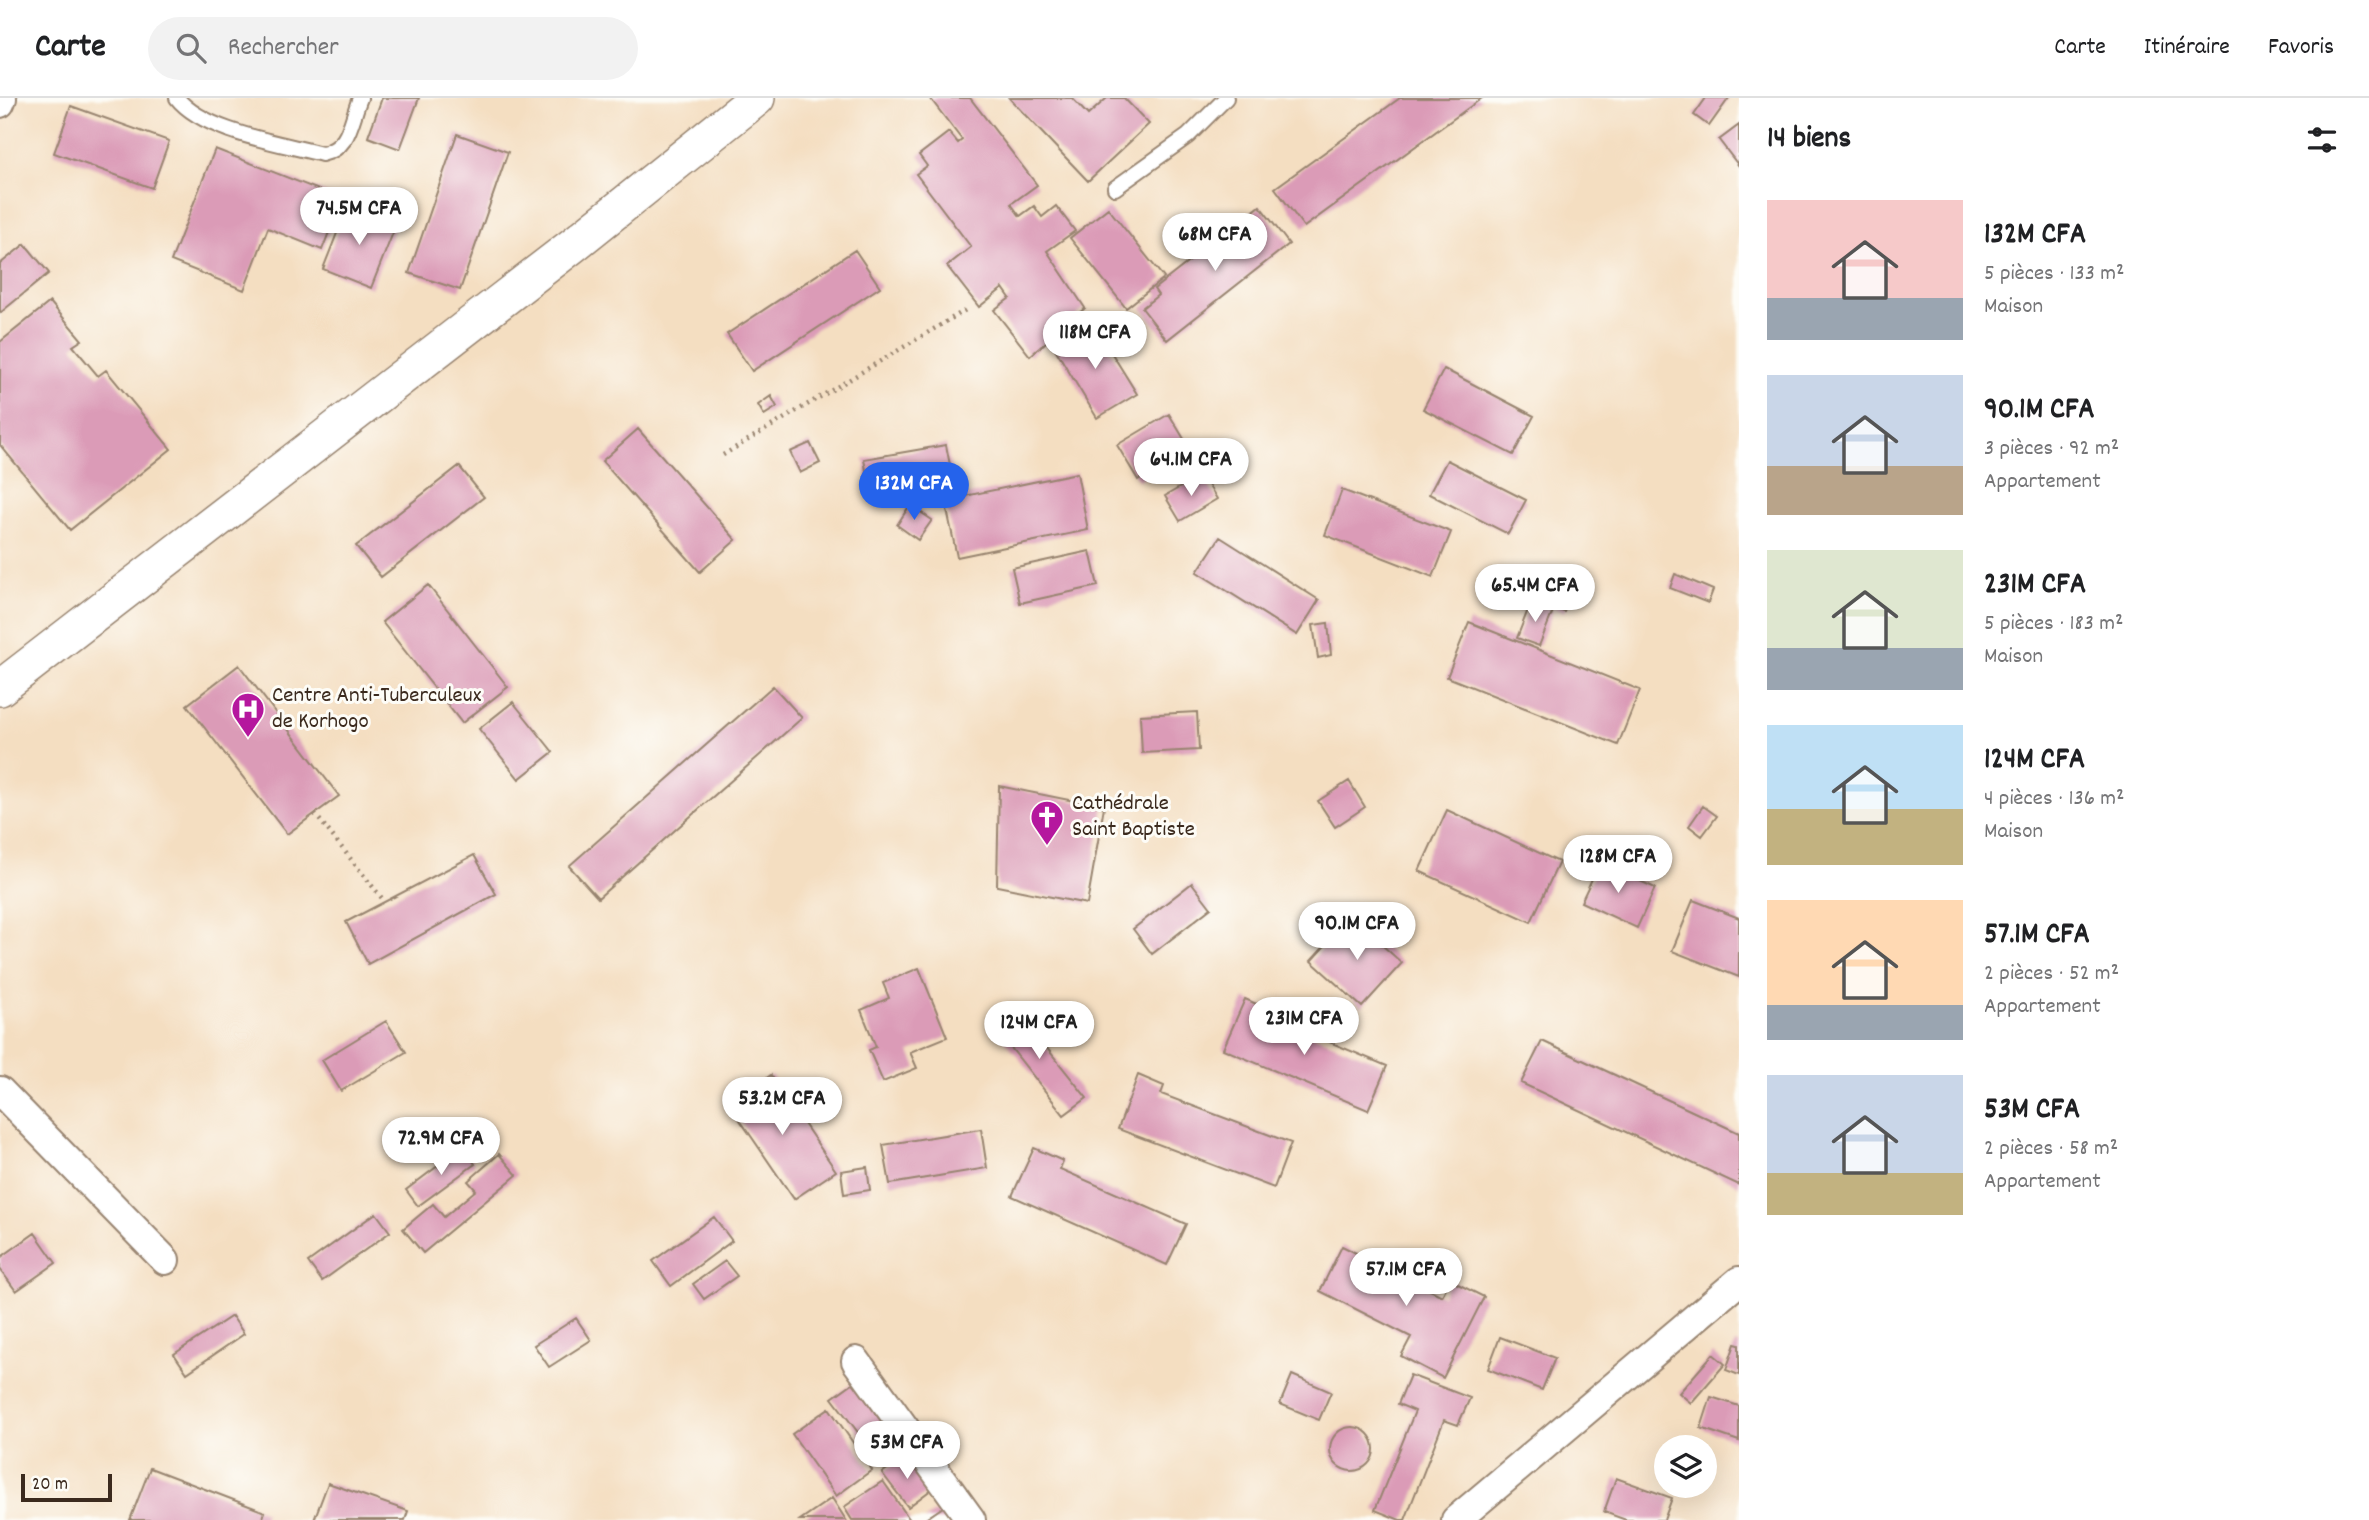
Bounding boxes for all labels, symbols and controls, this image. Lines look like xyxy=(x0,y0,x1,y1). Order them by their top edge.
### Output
search box xyxy=(148,17,638,80)
text: Carte xyxy=(35,25,106,72)
icon: search xyxy=(172,29,210,67)
text: Rechercher xyxy=(228,30,339,67)
text: Carte xyxy=(2054,31,2106,65)
text: Itinéraire xyxy=(2144,31,2230,65)
text: Favoris xyxy=(2268,31,2334,65)
text: 14 biens xyxy=(1767,119,1851,162)
icon: filters xyxy=(2303,121,2341,159)
pin: 74.5M CFA xyxy=(279,188,439,247)
text: 74.5M CFA xyxy=(316,193,402,226)
pin: 68M CFA xyxy=(1150,214,1280,273)
text: 132M CFA xyxy=(1984,215,2086,258)
text: 68M CFA xyxy=(1178,219,1252,252)
icon: home xyxy=(1823,228,1907,312)
text: 5 pièces · 133 m² xyxy=(1984,258,2124,291)
text: Maison xyxy=(1984,291,2043,324)
pin: 118M CFA xyxy=(1023,312,1167,371)
text: 118M CFA xyxy=(1059,317,1131,350)
text: 90.1M CFA xyxy=(1984,390,2095,433)
icon: home xyxy=(1823,403,1907,487)
text: 3 pièces · 92 m² xyxy=(1984,433,2119,466)
pin: 64.1M CFA xyxy=(1111,438,1271,498)
text: 64.1M CFA xyxy=(1150,444,1232,477)
pin: 132M CFA xyxy=(842,462,986,522)
text: Appartement xyxy=(1984,466,2101,499)
text: 132M CFA xyxy=(875,468,953,501)
pin: 65.4M CFA xyxy=(1455,564,1615,624)
text: 231M CFA xyxy=(1984,565,2086,608)
text: 65.4M CFA xyxy=(1491,570,1579,603)
icon: home xyxy=(1823,578,1907,662)
text: 5 pièces · 183 m² xyxy=(1984,608,2123,641)
text: Maison xyxy=(1984,641,2043,674)
place label: Centre Anti-Tuberculeux de Korhogo xyxy=(272,680,482,739)
hospital icon: Centre Anti-Tuberculeux de Korhogo xyxy=(229,690,267,739)
text: 124M CFA xyxy=(1984,740,2085,783)
icon: home xyxy=(1823,753,1907,837)
text: 4 pièces · 136 m² xyxy=(1984,783,2124,816)
place label: Cathédrale Saint Baptiste xyxy=(1072,788,1195,847)
church icon: Cathédrale Saint Baptiste xyxy=(1028,798,1066,847)
text: Maison xyxy=(1984,816,2043,849)
pin: 128M CFA xyxy=(1546,836,1690,895)
text: 128M CFA xyxy=(1579,841,1657,874)
pin: 90.1M CFA xyxy=(1277,902,1437,962)
text: 90.1M CFA xyxy=(1315,908,1399,941)
text: 57.1M CFA xyxy=(1984,915,2090,958)
icon: home xyxy=(1823,928,1907,1012)
text: 2 pièces · 52 m² xyxy=(1984,958,2119,991)
text: Appartement xyxy=(1984,991,2101,1024)
pin: 231M CFA xyxy=(1232,998,1376,1057)
pin: 124M CFA xyxy=(967,1002,1111,1061)
text: 231M CFA xyxy=(1265,1003,1343,1036)
text: 124M CFA xyxy=(1000,1007,1078,1040)
pin: 53.2M CFA xyxy=(702,1077,862,1137)
text: 53.2M CFA xyxy=(738,1083,826,1116)
text: 53M CFA xyxy=(1984,1090,2080,1133)
icon: home xyxy=(1823,1103,1907,1187)
pin: 72.9M CFA xyxy=(361,1118,521,1177)
text: 72.9M CFA xyxy=(398,1123,484,1156)
text: 2 pièces · 58 m² xyxy=(1984,1133,2118,1166)
text: Appartement xyxy=(1984,1166,2101,1199)
pin: 57.1M CFA xyxy=(1326,1248,1486,1308)
text: 57.1M CFA xyxy=(1365,1254,1447,1287)
pin: 53M CFA xyxy=(842,1422,972,1481)
text: 53M CFA xyxy=(870,1427,944,1460)
map controls xyxy=(1654,1435,1717,1498)
button: layers xyxy=(1654,1435,1717,1498)
scale bar xyxy=(21,1471,112,1503)
text: 20 m xyxy=(32,1472,68,1499)

